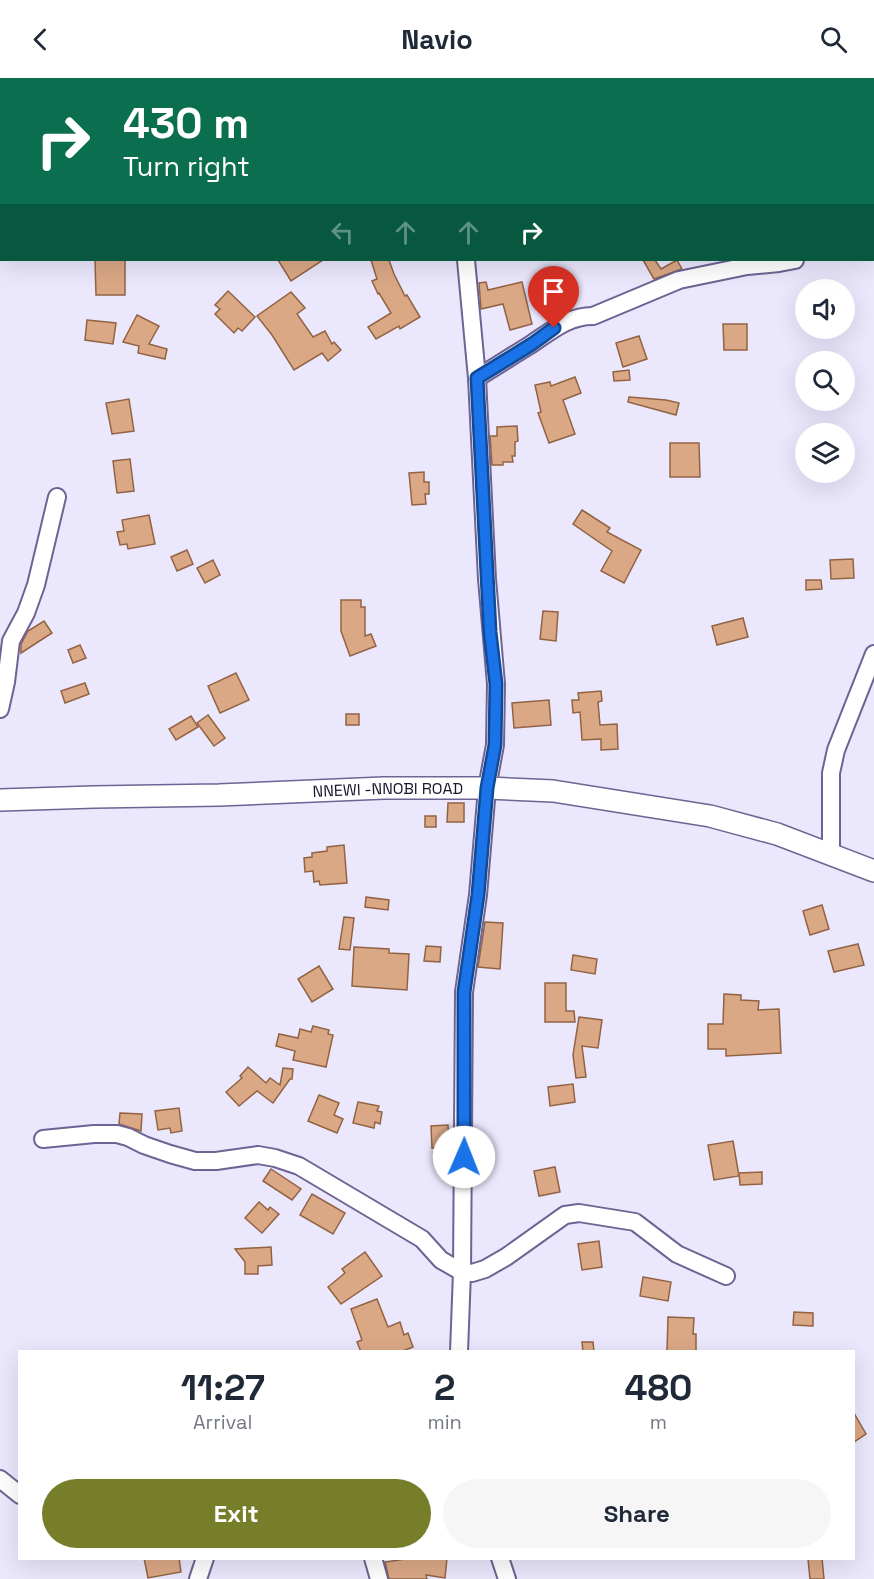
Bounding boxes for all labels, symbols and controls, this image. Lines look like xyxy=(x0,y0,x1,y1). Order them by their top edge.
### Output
text: Navio xyxy=(401,22,473,57)
icon: back xyxy=(24,23,57,56)
icon: search xyxy=(817,23,850,56)
text: 430 m xyxy=(123,97,249,150)
icon: right xyxy=(24,102,102,180)
text: Turn right xyxy=(123,149,250,184)
icon: left xyxy=(326,216,359,249)
icon: ahead xyxy=(389,216,422,249)
icon: ahead xyxy=(452,216,485,249)
icon: right xyxy=(515,216,548,249)
pin xyxy=(528,266,579,328)
icon: arrive xyxy=(537,275,570,308)
map controls xyxy=(795,279,855,483)
button: sound xyxy=(795,279,855,339)
button: search xyxy=(795,351,855,411)
button: layers xyxy=(795,423,855,483)
street label: NNEWI -NNOBI ROAD xyxy=(312,778,463,802)
position arrow xyxy=(432,1125,496,1189)
text: 11:27 xyxy=(181,1365,265,1411)
text: 2 xyxy=(434,1365,455,1411)
text: 480 xyxy=(625,1365,692,1411)
text: Arrival xyxy=(193,1409,252,1435)
text: min xyxy=(428,1409,462,1435)
text: m xyxy=(650,1409,667,1435)
button: Exit xyxy=(42,1479,431,1548)
button: Share xyxy=(443,1479,831,1548)

